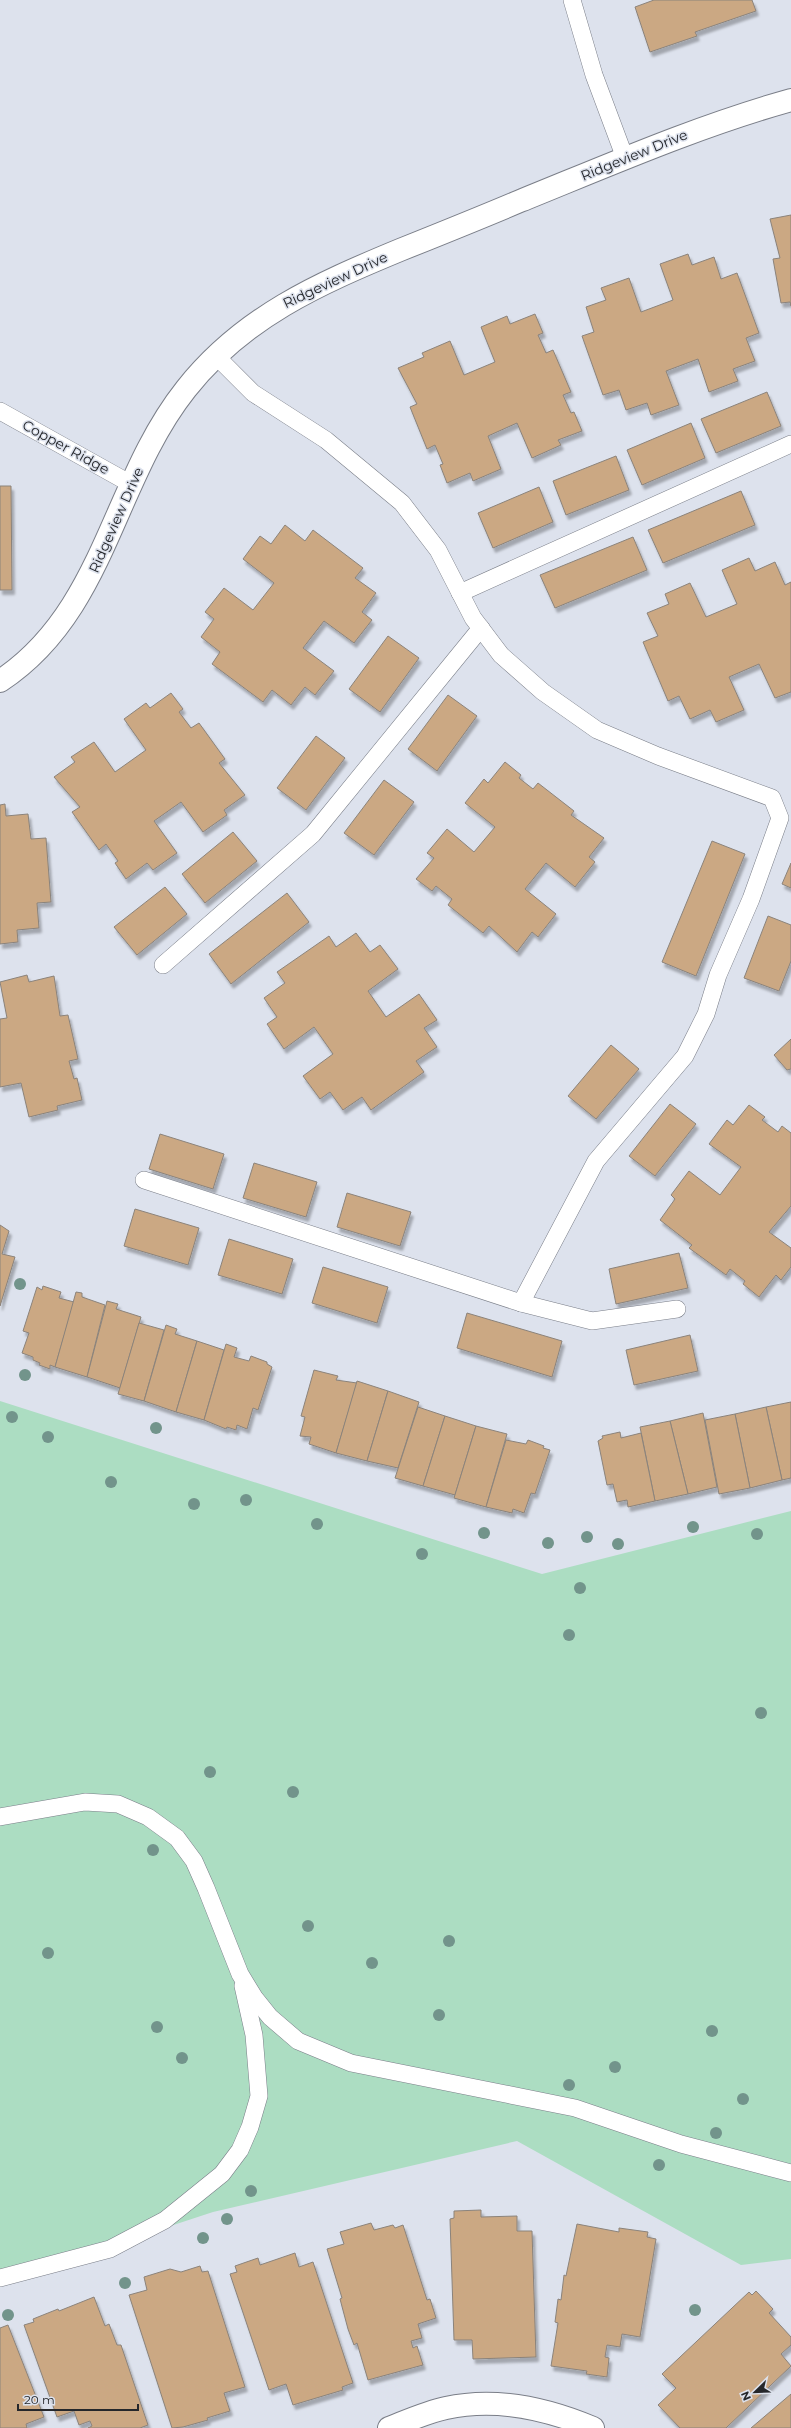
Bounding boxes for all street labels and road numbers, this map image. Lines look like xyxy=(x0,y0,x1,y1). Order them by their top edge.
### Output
street label: Ridgeview Drive xyxy=(578,125,690,185)
street label: Ridgeview Drive xyxy=(280,248,390,312)
street label: Copper Ridge xyxy=(19,416,113,478)
street label: Ridgeview Drive xyxy=(85,464,147,576)

